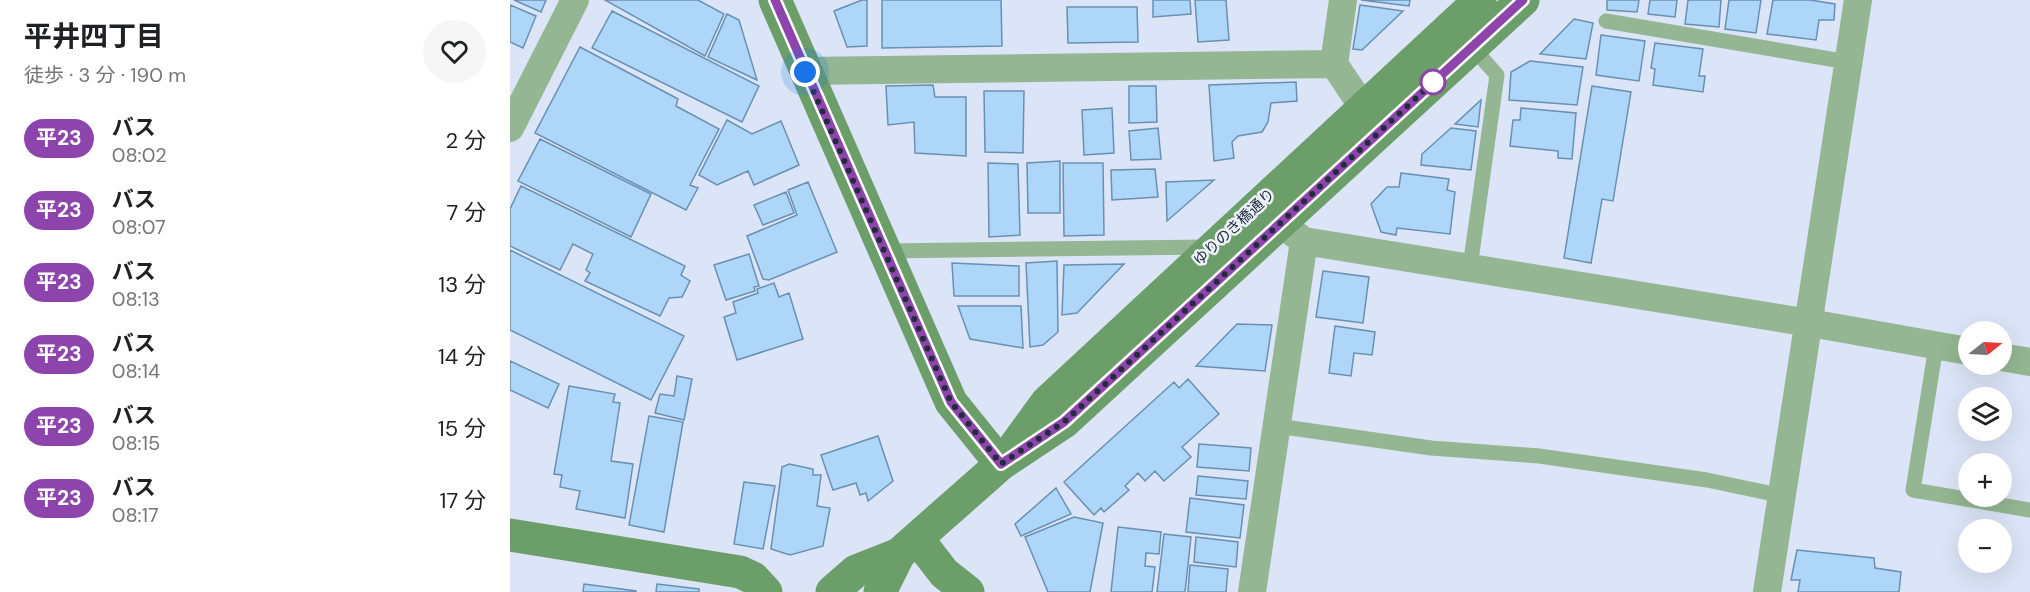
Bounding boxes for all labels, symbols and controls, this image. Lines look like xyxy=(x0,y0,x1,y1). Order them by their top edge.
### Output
text: 平井四丁目 xyxy=(24,18,164,55)
button: heart xyxy=(423,20,486,83)
your location xyxy=(790,57,820,87)
text: 徒歩 · 3 分 · 190 m xyxy=(24,62,186,88)
unlabelled marker xyxy=(1420,69,1446,95)
text: バス xyxy=(112,113,156,142)
text: 平23 xyxy=(36,124,82,152)
text: 2 分 xyxy=(445,126,486,155)
text: 08:02 xyxy=(112,142,167,168)
street label: ゆりのき橋通り xyxy=(1189,184,1279,270)
text: バス xyxy=(112,185,156,214)
text: 平23 xyxy=(36,196,82,224)
text: 7 分 xyxy=(446,198,486,227)
text: 08:07 xyxy=(112,214,166,240)
text: バス xyxy=(112,257,156,286)
text: 平23 xyxy=(36,268,82,296)
text: 13 分 xyxy=(438,270,486,299)
text: 08:13 xyxy=(112,286,160,312)
north arrow xyxy=(1958,321,2012,375)
map controls xyxy=(1958,321,2012,573)
text: バス xyxy=(112,329,156,358)
text: 平23 xyxy=(36,340,82,368)
text: 14 分 xyxy=(438,342,486,371)
text: 08:14 xyxy=(112,358,160,384)
button: layers xyxy=(1958,387,2012,441)
text: バス xyxy=(112,401,156,430)
text: 平23 xyxy=(36,412,82,440)
text: 15 分 xyxy=(438,414,486,443)
text: 08:15 xyxy=(112,430,160,456)
button: + xyxy=(1958,453,2012,507)
text: バス xyxy=(112,473,156,502)
text: 平23 xyxy=(36,484,82,512)
text: 17 分 xyxy=(440,486,486,515)
text: 08:17 xyxy=(112,502,159,528)
button: − xyxy=(1958,519,2012,573)

